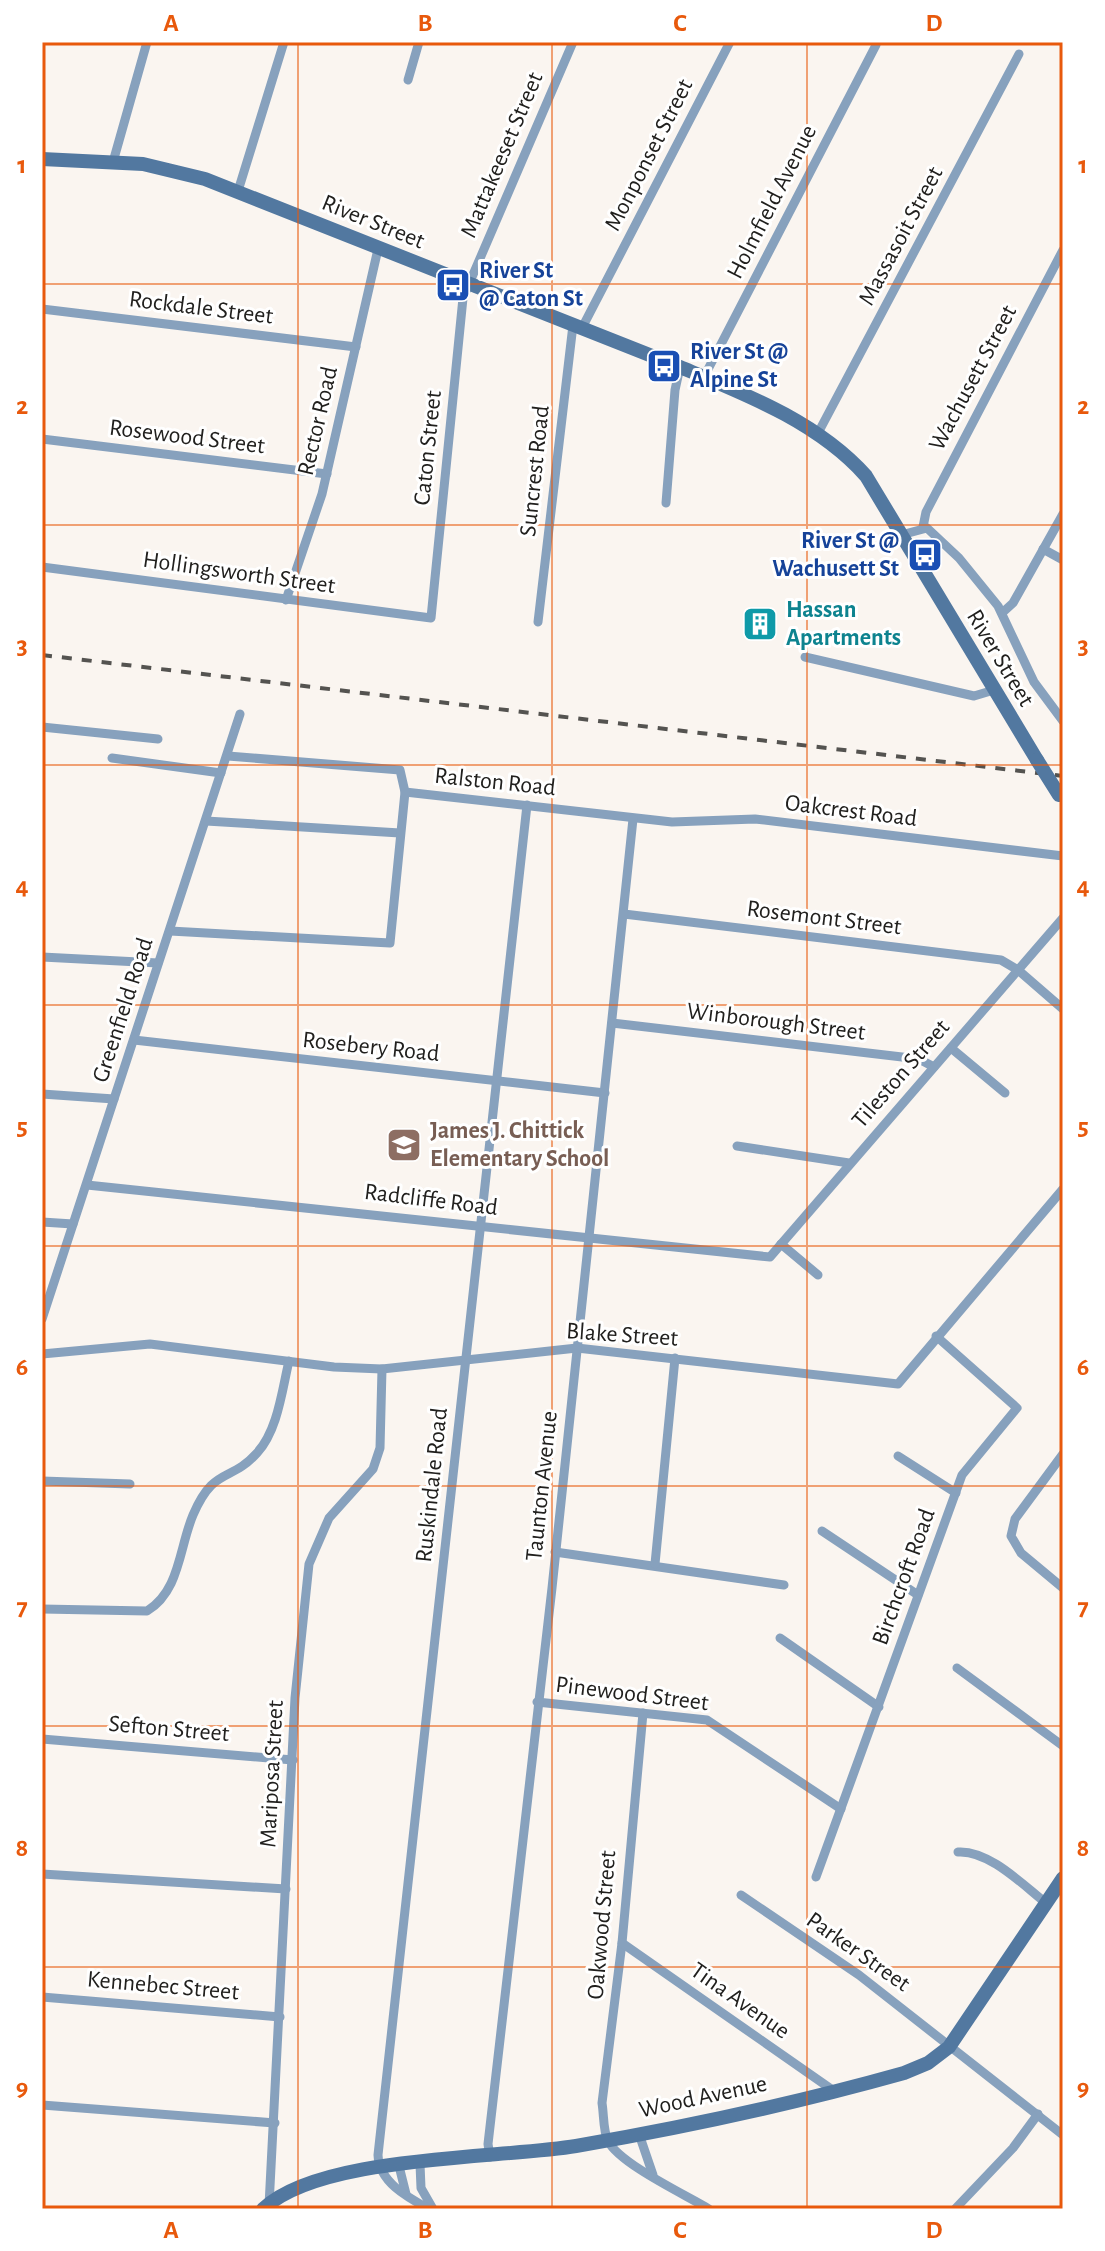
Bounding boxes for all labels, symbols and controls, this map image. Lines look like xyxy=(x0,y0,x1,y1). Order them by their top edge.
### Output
text: A xyxy=(163,10,179,36)
text: B xyxy=(417,10,433,36)
text: C xyxy=(673,10,687,36)
text: D xyxy=(925,10,943,36)
street label: Mattakeeset Street xyxy=(456,69,548,241)
street label: Monponset Street xyxy=(600,75,698,235)
street label: Holmfield Avenue xyxy=(723,121,821,283)
text: 1 xyxy=(17,152,27,178)
text: 1 xyxy=(1078,152,1088,178)
street label: Massasoit Street xyxy=(854,162,948,309)
street label: River Street xyxy=(318,191,428,254)
place label: River St @ Caton St xyxy=(479,259,583,311)
bus stop icon: River St @ Caton St xyxy=(434,266,472,304)
street label: Rockdale Street xyxy=(128,287,275,329)
street label: Wachusett Street xyxy=(925,301,1022,455)
place label: River St @ Alpine St xyxy=(690,340,788,392)
bus stop icon: River St @ Alpine St xyxy=(645,347,683,385)
street label: Rector Road xyxy=(294,364,342,478)
street label: Caton Street xyxy=(410,389,446,507)
text: 2 xyxy=(16,393,28,419)
text: 2 xyxy=(1077,393,1089,419)
street label: Suncrest Road xyxy=(516,404,554,538)
street label: Rosewood Street xyxy=(108,416,266,458)
place label: River St @ Wachusett St xyxy=(772,529,899,581)
bus stop icon: River St @ Wachusett St xyxy=(906,536,944,574)
street label: Hollingsworth Street xyxy=(141,548,337,598)
place label: Hassan Apartments xyxy=(786,598,901,650)
building icon: Hassan Apartments xyxy=(741,605,779,643)
street label: River Street xyxy=(962,605,1038,711)
text: 3 xyxy=(16,633,28,659)
text: 3 xyxy=(1077,633,1089,659)
street label: Ralston Road xyxy=(433,764,557,800)
street label: Oakcrest Road xyxy=(784,791,918,831)
text: 4 xyxy=(15,873,29,899)
text: 4 xyxy=(1076,873,1090,899)
street label: Rosemont Street xyxy=(745,897,903,939)
street label: Greenfield Road xyxy=(88,935,158,1085)
street label: Winborough Street xyxy=(685,999,867,1045)
street label: Tileston Street xyxy=(848,1015,955,1133)
street label: Rosebery Road xyxy=(301,1028,441,1066)
text: 5 xyxy=(16,1114,28,1140)
text: 5 xyxy=(1077,1114,1089,1140)
place label: James J. Chittick Elementary School xyxy=(430,1119,609,1171)
school or university icon: James J. Chittick Elementary School xyxy=(385,1126,423,1164)
street label: Radcliffe Road xyxy=(363,1180,499,1220)
street label: Blake Street xyxy=(565,1319,679,1351)
text: 6 xyxy=(16,1354,28,1380)
text: 6 xyxy=(1077,1354,1089,1380)
street label: Ruskindale Road xyxy=(412,1407,452,1563)
street label: Taunton Avenue xyxy=(522,1410,562,1562)
street label: Birchcroft Road xyxy=(868,1506,940,1648)
text: 7 xyxy=(16,1594,28,1620)
text: 7 xyxy=(1077,1594,1089,1620)
street label: Pinewood Street xyxy=(554,1673,710,1715)
street label: Mariposa Street xyxy=(256,1699,288,1848)
street label: Sefton Street xyxy=(108,1712,231,1746)
text: 8 xyxy=(16,1835,28,1861)
text: 8 xyxy=(1077,1835,1089,1861)
street label: Oakwood Street xyxy=(584,1849,621,2001)
street label: Parker Street xyxy=(802,1908,914,1997)
street label: Tina Avenue xyxy=(686,1958,794,2044)
street label: Kennebec Street xyxy=(86,1967,240,2005)
street label: Wood Avenue xyxy=(637,2072,769,2122)
text: 9 xyxy=(16,2075,28,2101)
text: 9 xyxy=(1077,2075,1089,2101)
text: A xyxy=(163,2217,179,2243)
text: B xyxy=(417,2217,433,2243)
text: C xyxy=(673,2217,687,2243)
text: D xyxy=(925,2217,943,2243)

